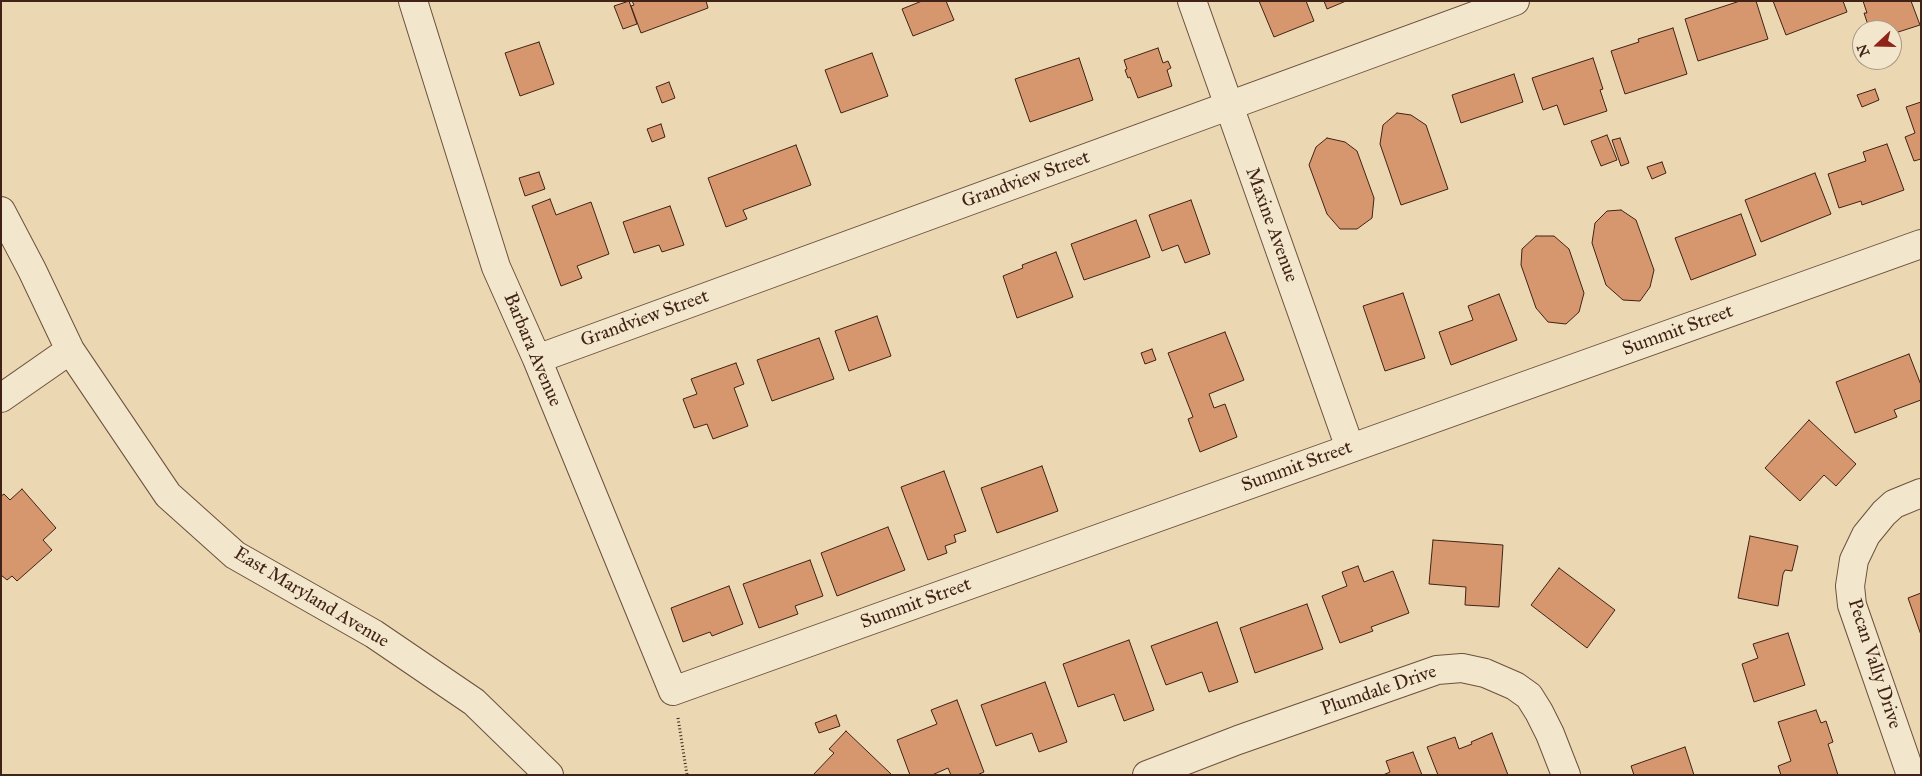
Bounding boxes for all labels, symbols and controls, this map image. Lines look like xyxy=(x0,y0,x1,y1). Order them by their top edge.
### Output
north arrow xyxy=(1852,20,1902,70)
text: N xyxy=(1853,42,1874,59)
street label: Grandview Street xyxy=(959,146,1093,214)
street label: Maxine Avenue xyxy=(1240,164,1302,286)
street label: Grandview Street xyxy=(578,285,712,353)
street label: Barbara Avenue xyxy=(498,290,566,410)
street label: Summit Street xyxy=(1620,300,1736,362)
street label: Summit Street xyxy=(1239,436,1355,498)
street label: East Maryland Avenue xyxy=(229,543,393,653)
street label: Summit Street xyxy=(858,573,974,635)
street label: Pecan Vally Drive xyxy=(1842,596,1906,732)
street label: Plumdale Drive xyxy=(1318,661,1440,721)

